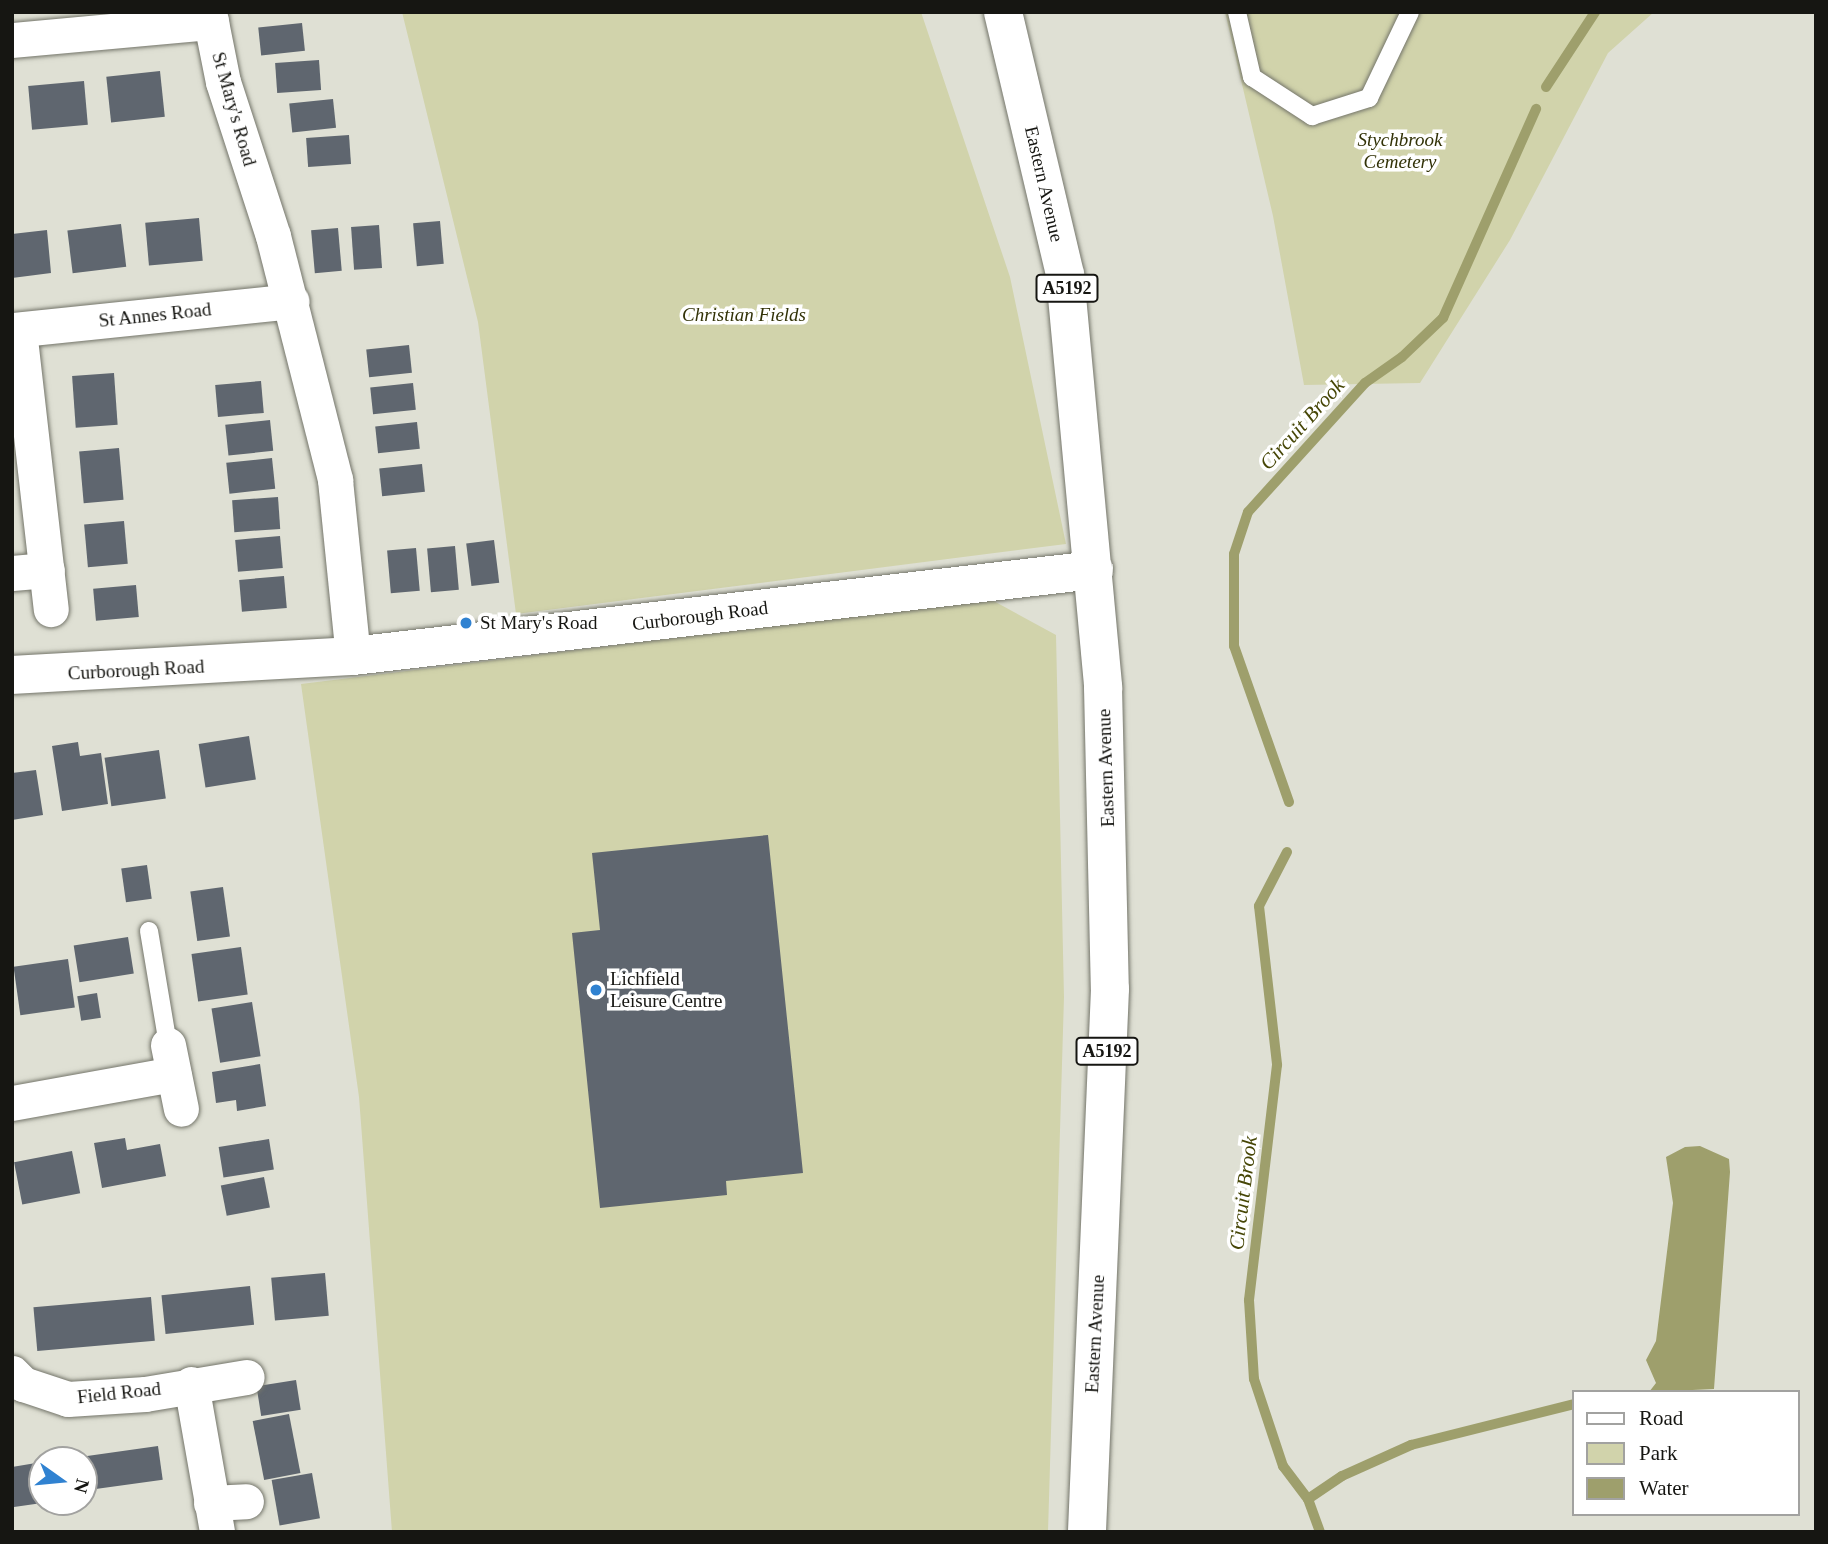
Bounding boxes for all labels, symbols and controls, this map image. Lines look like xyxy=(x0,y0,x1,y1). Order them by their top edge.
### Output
street label: St Mary's Road xyxy=(207,49,261,169)
street label: Eastern Avenue xyxy=(1019,123,1069,245)
park label: Stychbrook Cemetery xyxy=(1358,129,1442,173)
road number: A5192 xyxy=(1036,274,1098,302)
street label: St Annes Road xyxy=(97,298,213,332)
park label: Christian Fields xyxy=(682,304,806,326)
water label: Circuit Brook xyxy=(1254,373,1350,475)
street label: Curborough Road xyxy=(631,596,769,636)
place label: St Mary's Road xyxy=(480,612,597,634)
marker: St Mary's Road xyxy=(458,615,474,631)
street label: Curborough Road xyxy=(67,655,205,685)
street label: Eastern Avenue xyxy=(1093,708,1119,828)
place label: Lichfield Leisure Centre xyxy=(610,968,722,1012)
marker: Lichfield Leisure Centre xyxy=(588,982,604,998)
road number: A5192 xyxy=(1076,1036,1138,1066)
water label: Circuit Brook xyxy=(1224,1135,1262,1251)
street label: Eastern Avenue xyxy=(1080,1274,1110,1394)
street label: Field Road xyxy=(76,1377,162,1409)
legend xyxy=(1573,1390,1800,1516)
text: Road xyxy=(1639,1406,1683,1430)
text: Park xyxy=(1639,1441,1678,1465)
north arrow xyxy=(28,1446,98,1516)
text: Water xyxy=(1639,1476,1689,1500)
text: N xyxy=(70,1477,94,1495)

